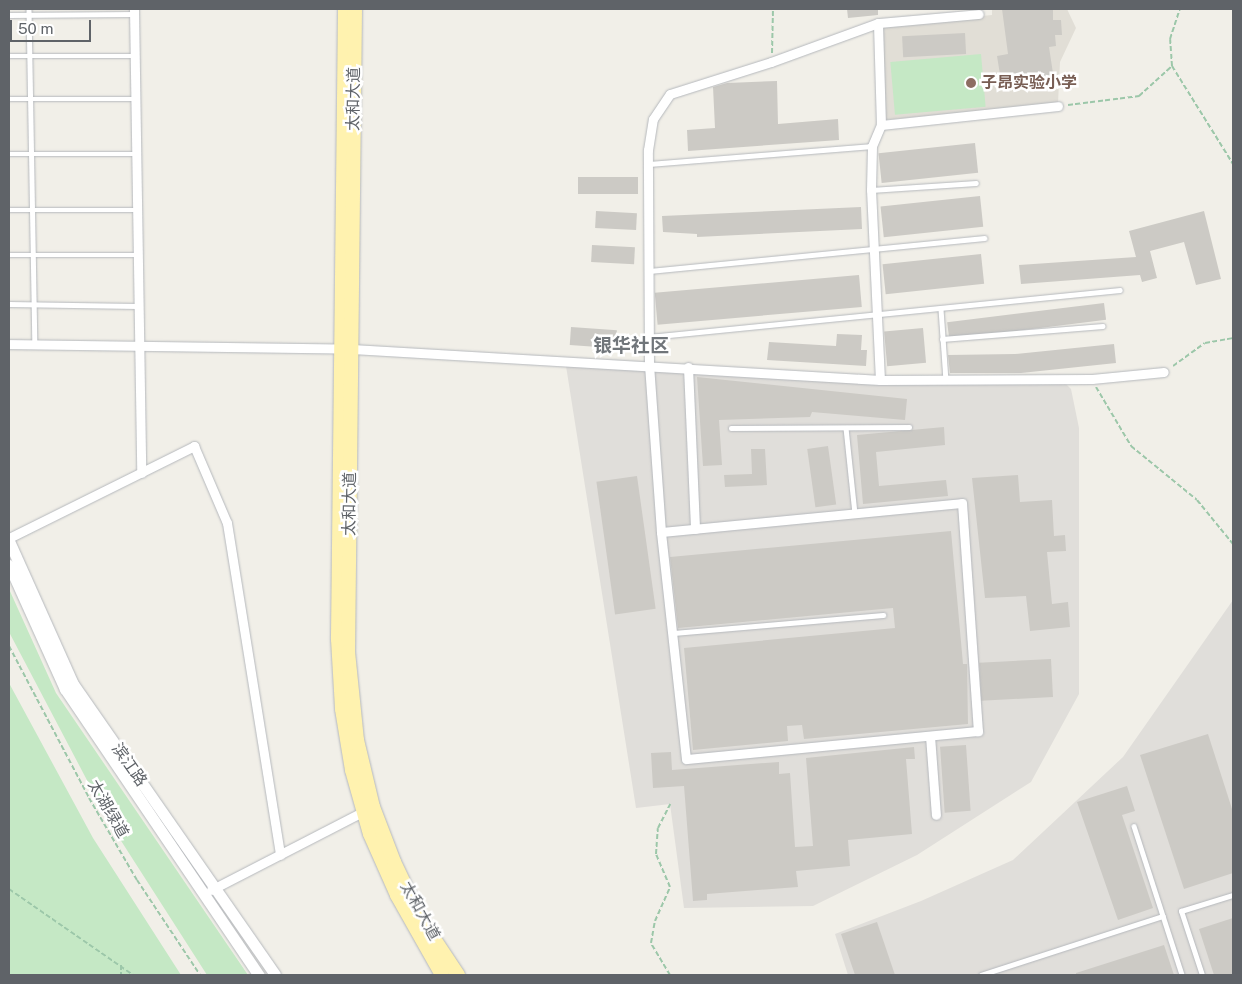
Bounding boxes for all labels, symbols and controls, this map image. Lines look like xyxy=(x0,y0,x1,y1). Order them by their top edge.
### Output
scale bar xyxy=(12,10,94,42)
text: 50 m xyxy=(18,20,53,37)
street label: 太和大道 xyxy=(344,67,364,131)
place label: 子昂实验小学 xyxy=(981,73,1077,93)
marker: 子昂实验小学 xyxy=(965,77,977,89)
district label: 银华社区 xyxy=(593,335,669,357)
street label: 太和大道 xyxy=(340,472,360,536)
street label: 滨江路 xyxy=(107,740,151,790)
street label: 太湖绿道 xyxy=(84,776,132,842)
street label: 太和大道 xyxy=(396,878,444,944)

